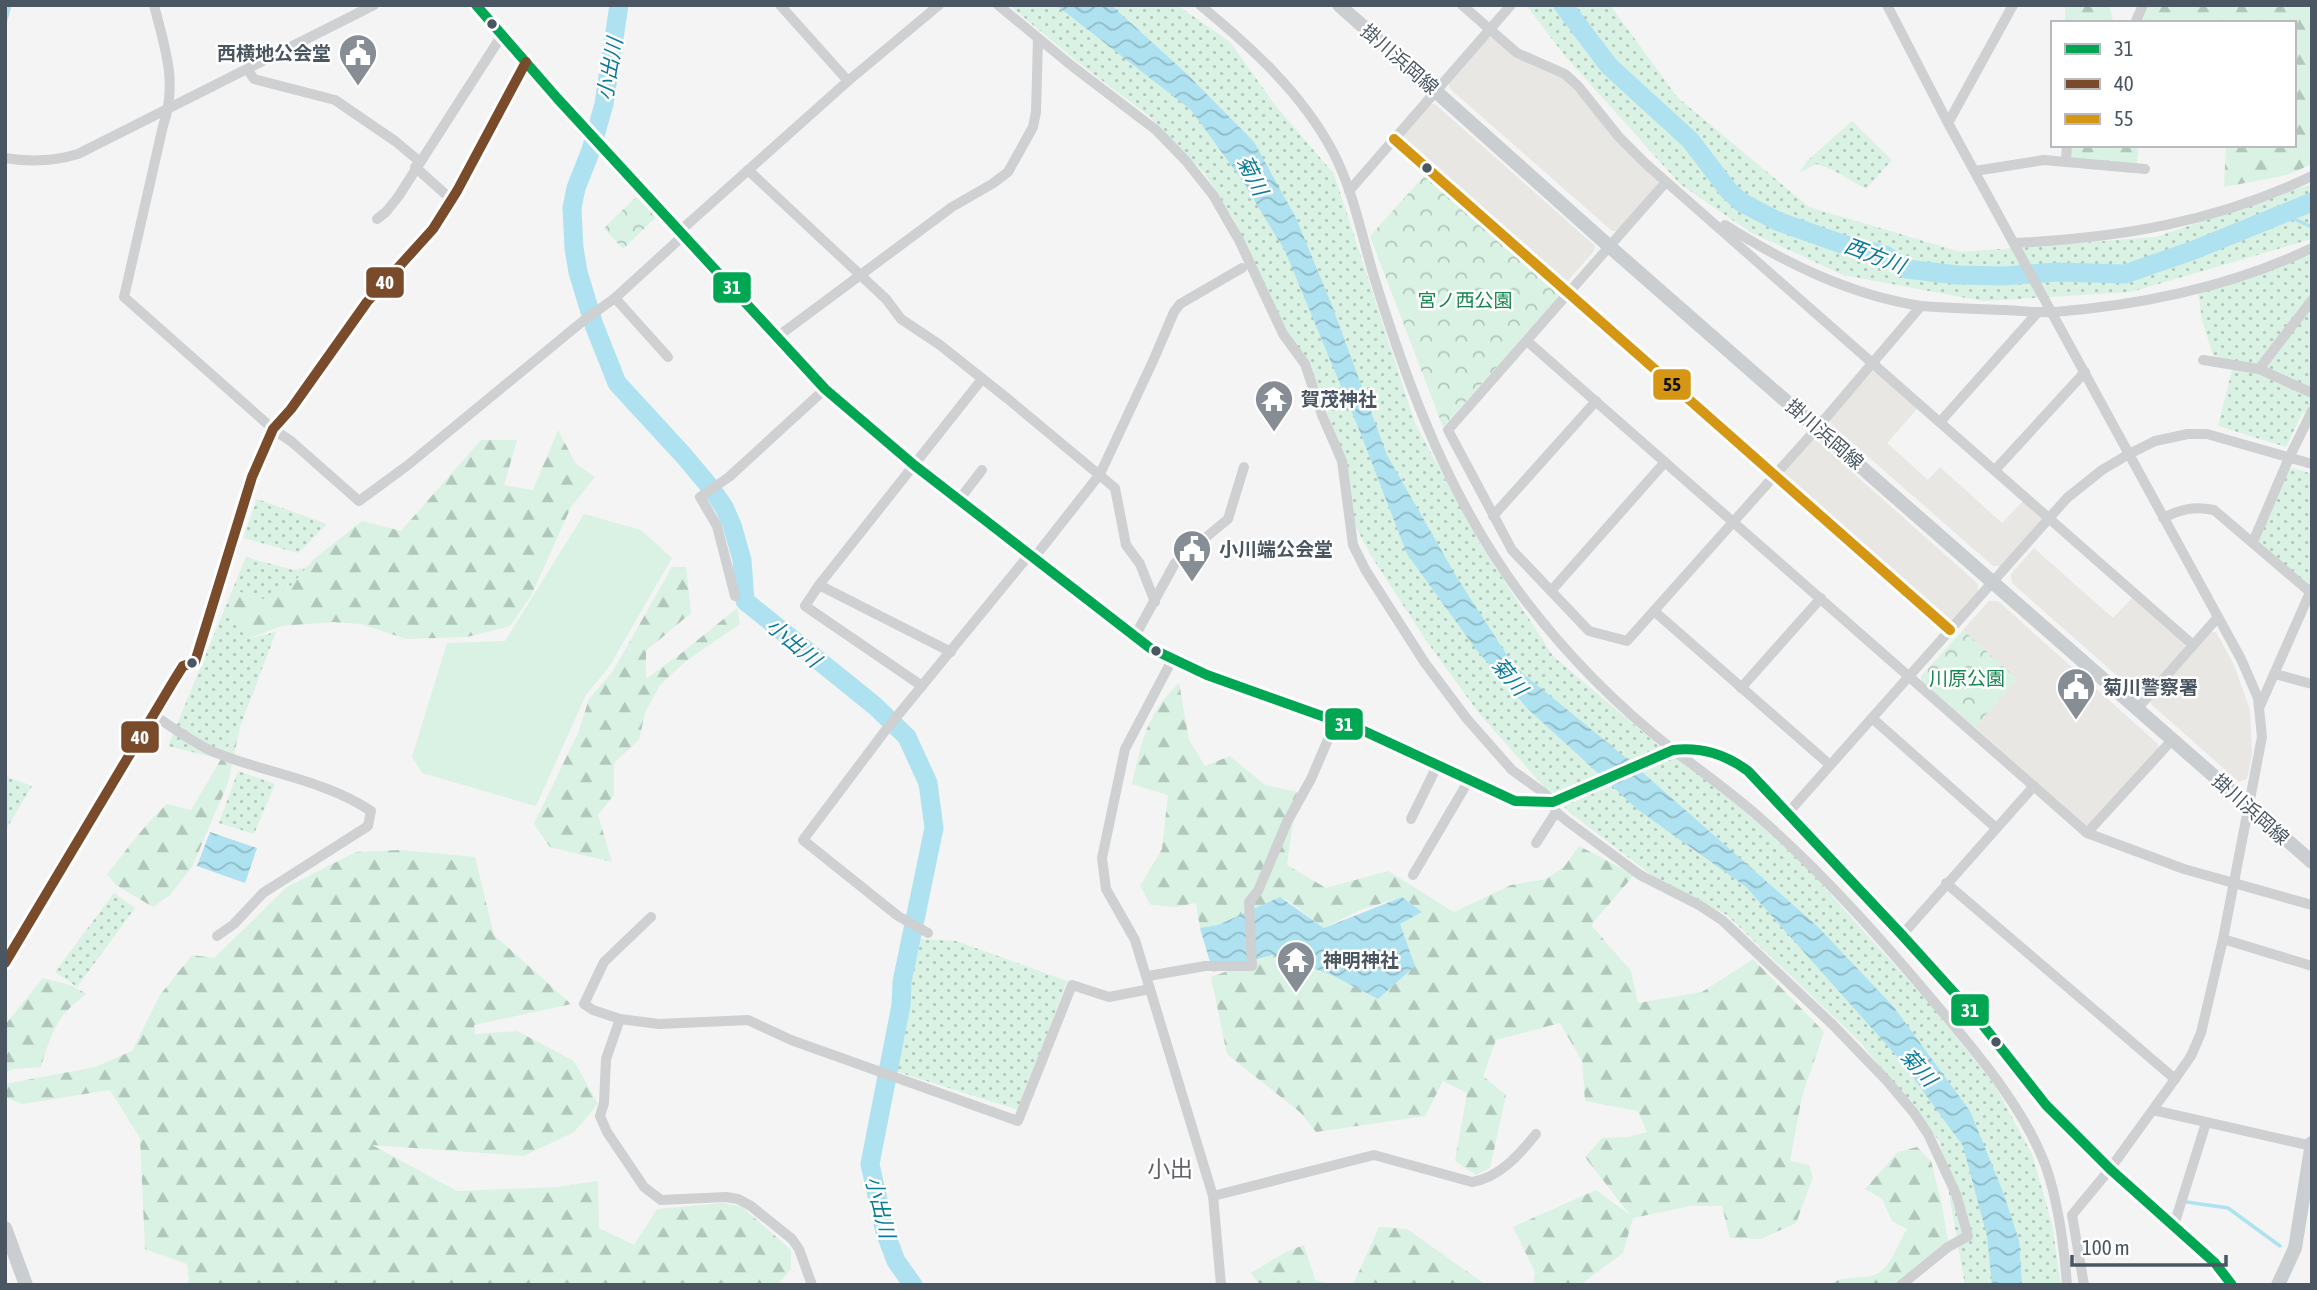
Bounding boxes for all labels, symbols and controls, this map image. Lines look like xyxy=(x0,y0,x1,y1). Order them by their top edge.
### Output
unlabelled marker xyxy=(485,17,499,31)
street label: 掛川浜岡線 xyxy=(1357,20,1443,98)
legend xyxy=(2051,21,2296,147)
public building icon: 西横地公会堂 xyxy=(337,32,379,87)
water label: 小出川 xyxy=(592,34,627,102)
text: 31 xyxy=(2114,36,2134,60)
place label: 西横地公会堂 xyxy=(217,42,331,64)
text: 40 xyxy=(2114,71,2134,95)
text: 55 xyxy=(2114,106,2134,130)
water label: 菊川 xyxy=(1233,151,1274,201)
unlabelled marker xyxy=(1420,161,1434,175)
water label: 西方川 xyxy=(1841,233,1911,278)
line badge: 40 xyxy=(365,266,405,299)
text: 40 xyxy=(375,271,394,293)
line badge: 31 xyxy=(712,271,752,304)
text: 31 xyxy=(723,276,741,298)
park label: 宮ノ西公園 xyxy=(1417,289,1513,311)
line badge: 55 xyxy=(1652,368,1692,401)
text: 55 xyxy=(1663,373,1681,395)
temple icon: 賀茂神社 xyxy=(1253,378,1295,433)
place label: 賀茂神社 xyxy=(1301,388,1377,410)
street label: 掛川浜岡線 xyxy=(1782,395,1868,473)
public building icon: 小川端公会堂 xyxy=(1171,528,1213,583)
place label: 小川端公会堂 xyxy=(1219,538,1333,560)
water label: 小出川 xyxy=(762,613,827,673)
unlabelled marker xyxy=(1149,644,1163,658)
water label: 菊川 xyxy=(1487,652,1534,701)
unlabelled marker xyxy=(185,656,199,670)
public building icon: 菊川警察署 xyxy=(2055,666,2097,721)
park label: 川原公園 xyxy=(1929,667,2005,689)
place label: 菊川警察署 xyxy=(2103,676,2198,698)
line badge: 31 xyxy=(1324,707,1364,741)
text: 31 xyxy=(1335,713,1353,735)
line badge: 40 xyxy=(120,720,160,754)
text: 40 xyxy=(130,726,149,748)
street label: 掛川浜岡線 xyxy=(2208,769,2294,849)
temple icon: 神明神社 xyxy=(1275,939,1317,994)
place label: 神明神社 xyxy=(1323,949,1399,971)
line badge: 31 xyxy=(1950,993,1990,1027)
text: 31 xyxy=(1961,999,1979,1021)
unlabelled marker xyxy=(1989,1035,2003,1049)
water label: 菊川 xyxy=(1896,1043,1943,1092)
district label: 小出 xyxy=(1147,1156,1193,1182)
water label: 小出川 xyxy=(862,1174,901,1242)
scale bar xyxy=(2072,1224,2226,1268)
text: 100 m xyxy=(2082,1235,2130,1259)

